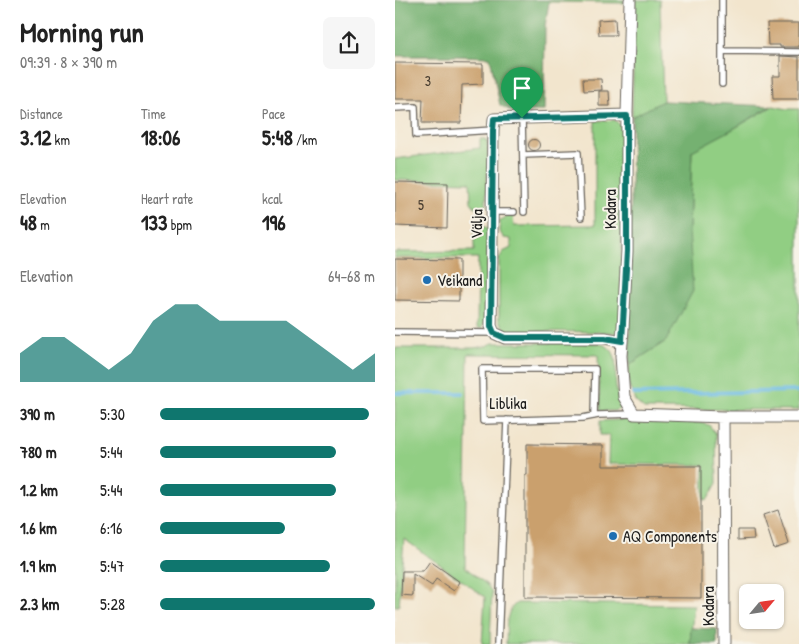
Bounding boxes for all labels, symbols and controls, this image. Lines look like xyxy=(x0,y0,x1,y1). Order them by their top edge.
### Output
text: Morning run xyxy=(20,13,144,51)
button: share xyxy=(323,17,375,69)
text: 09:39 · 8 × 390 m xyxy=(20,51,117,73)
pin xyxy=(501,67,543,118)
house number: 3 xyxy=(425,71,431,90)
icon: arrive xyxy=(508,74,536,102)
text: Distance xyxy=(20,104,63,123)
text: Time xyxy=(141,104,166,123)
text: Pace xyxy=(262,104,285,123)
text: 3.12 xyxy=(20,123,51,152)
text: 18:06 xyxy=(141,123,180,152)
text: 5:48 xyxy=(262,123,293,152)
text: km xyxy=(51,130,70,149)
text: /km xyxy=(293,130,317,149)
text: Elevation xyxy=(20,189,67,208)
text: Heart rate xyxy=(141,189,193,208)
text: kcal xyxy=(262,189,282,208)
street label: Kodara xyxy=(599,189,621,229)
house number: 5 xyxy=(418,195,424,214)
text: 48 xyxy=(20,208,37,237)
text: 133 xyxy=(141,208,167,237)
text: 196 xyxy=(262,208,286,237)
street label: Välja xyxy=(465,209,487,239)
text: m xyxy=(37,215,50,234)
text: bpm xyxy=(167,215,192,234)
text: Elevation xyxy=(20,265,73,287)
text: 64–68 m xyxy=(328,265,375,287)
place label: Veikand xyxy=(437,269,482,291)
marker: Veikand xyxy=(421,274,433,286)
street label: Liblika xyxy=(490,392,526,414)
text: 390 m xyxy=(20,403,55,425)
text: 5:30 xyxy=(100,403,125,425)
text: 780 m xyxy=(20,441,57,463)
text: 5:44 xyxy=(100,441,122,463)
text: 1.2 km xyxy=(20,479,58,501)
text: 5:44 xyxy=(100,479,122,501)
text: 1.6 km xyxy=(20,517,57,539)
text: 6:16 xyxy=(100,517,122,539)
place label: AQ Components xyxy=(623,525,717,547)
marker: AQ Components xyxy=(607,530,619,542)
text: 1.9 km xyxy=(20,555,56,577)
text: 5:47 xyxy=(100,555,124,577)
north arrow xyxy=(739,584,784,629)
map controls xyxy=(739,584,784,629)
street label: Kodara xyxy=(697,586,719,626)
text: 2.3 km xyxy=(20,593,59,615)
text: 5:28 xyxy=(100,593,125,615)

